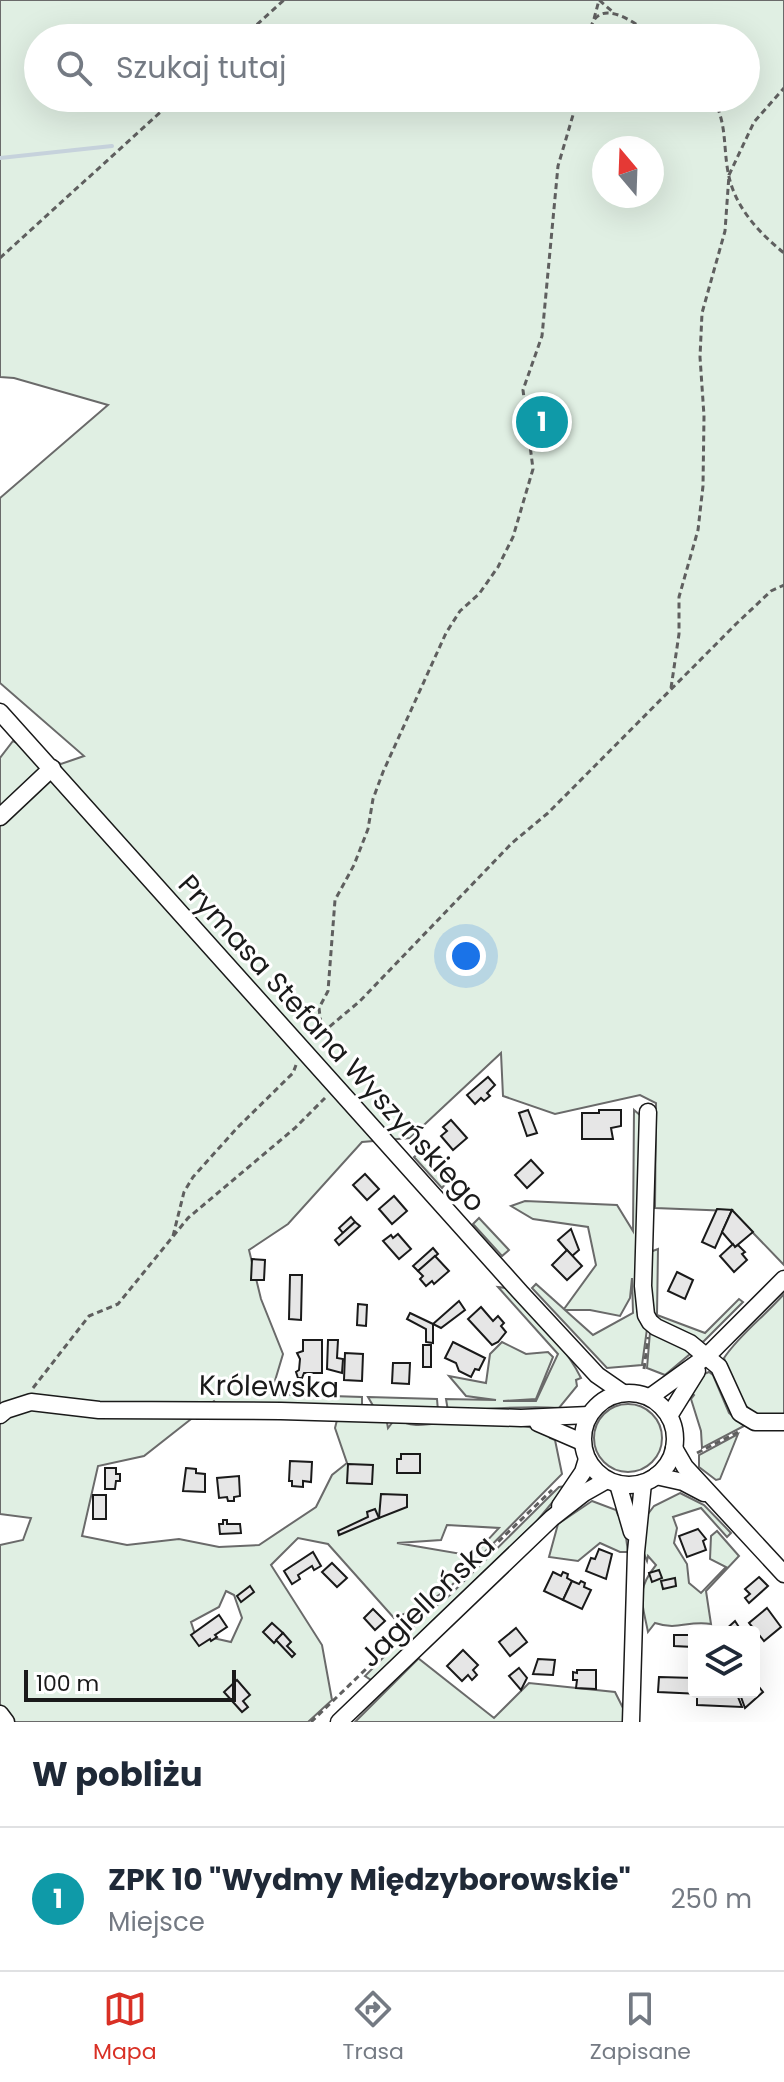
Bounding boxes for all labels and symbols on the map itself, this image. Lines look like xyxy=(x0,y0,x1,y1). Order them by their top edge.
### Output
north arrow xyxy=(592,136,664,208)
pin: 1 xyxy=(516,392,568,452)
street label: Prymasa Stefana Wyszyńskiego xyxy=(169,866,494,1221)
your location xyxy=(446,936,486,976)
street label: Królewska xyxy=(199,1366,339,1407)
street label: Jagiellońska xyxy=(351,1527,504,1676)
scale bar xyxy=(24,1666,236,1702)

